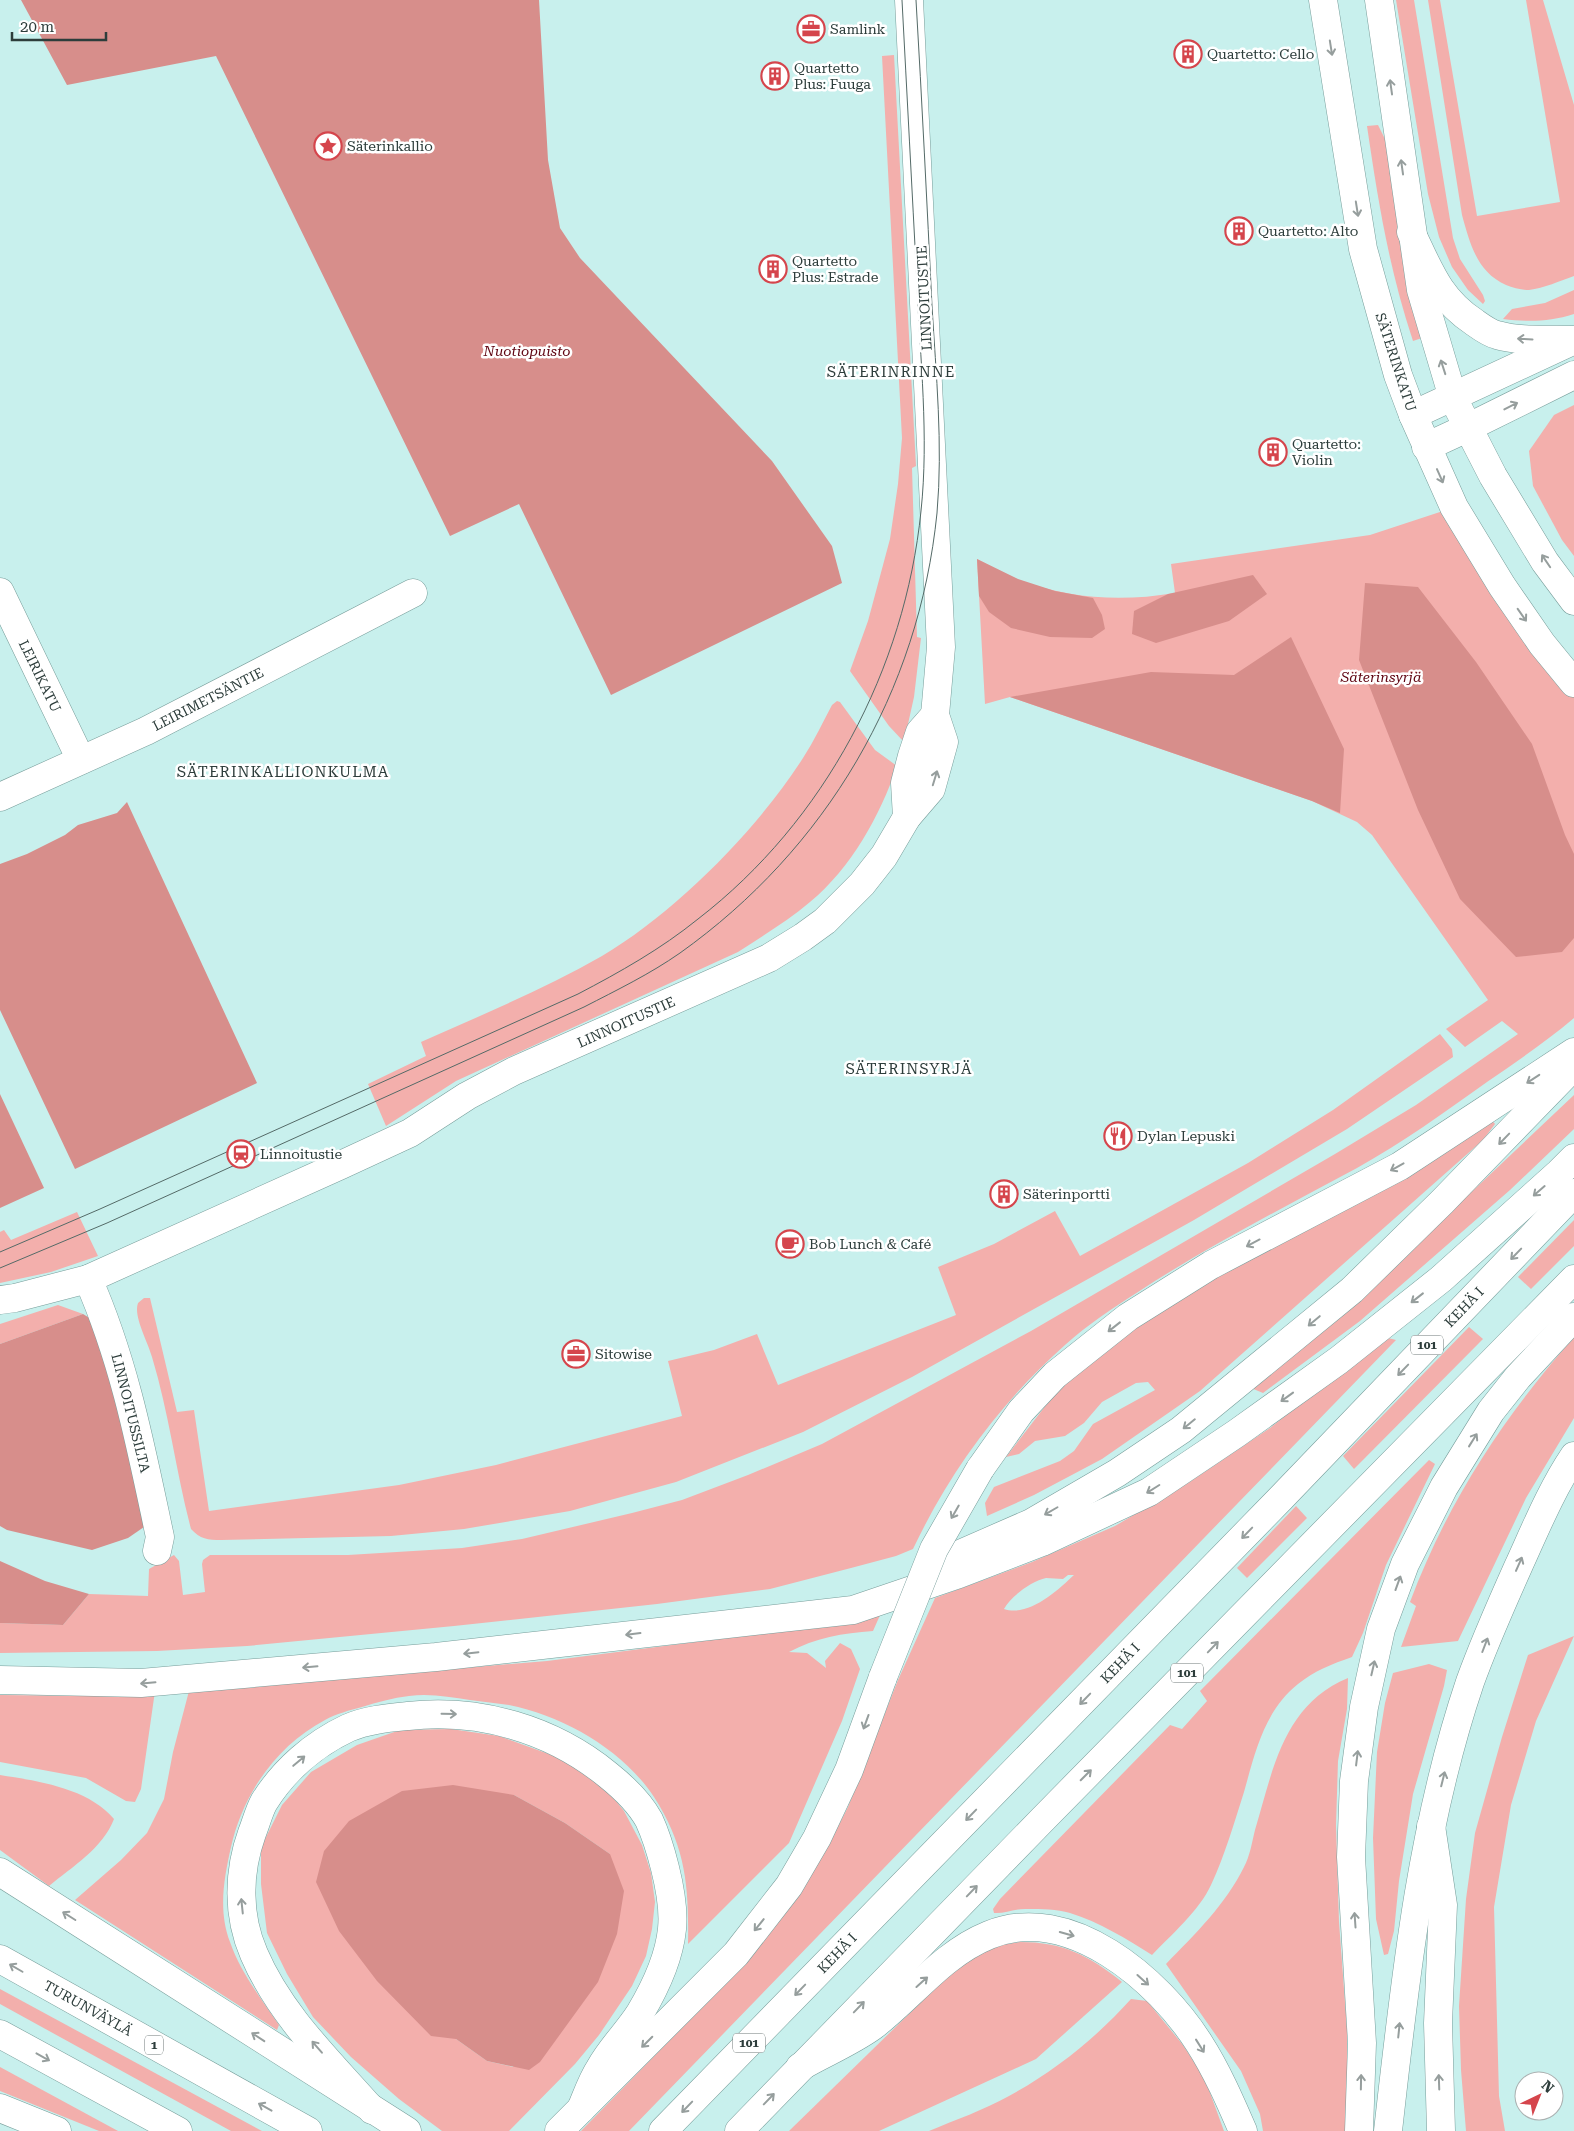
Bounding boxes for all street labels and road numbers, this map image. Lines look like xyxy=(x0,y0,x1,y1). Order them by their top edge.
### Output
street label: LINNOITUSTIE xyxy=(913,245,935,351)
street label: SÄTERINKATU xyxy=(1373,311,1419,413)
street label: LEIRIKATU xyxy=(16,637,64,715)
street label: LEIRIMETSÄNTIE xyxy=(150,664,266,734)
street label: LINNOITUSTIE xyxy=(575,993,677,1051)
street label: KEHÄ I xyxy=(1441,1284,1487,1330)
road number: 101 xyxy=(1411,1336,1443,1354)
street label: LINNOITUSSILTA xyxy=(108,1352,154,1474)
street label: KEHÄ I xyxy=(1097,1640,1143,1686)
road number: 101 xyxy=(1171,1664,1203,1682)
street label: KEHÄ I xyxy=(814,1930,860,1976)
street label: TURUNVÄYLÄ xyxy=(41,1977,135,2039)
road number: 101 xyxy=(733,2034,765,2052)
road number: 1 xyxy=(145,2036,163,2054)

